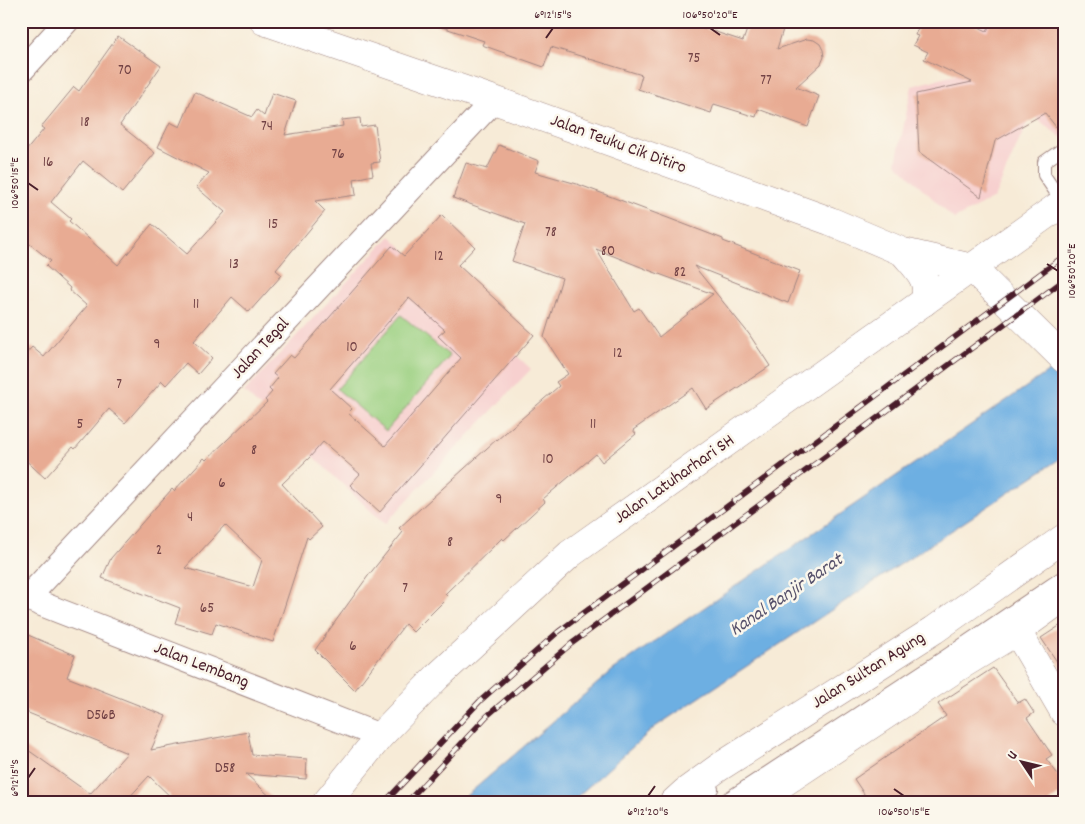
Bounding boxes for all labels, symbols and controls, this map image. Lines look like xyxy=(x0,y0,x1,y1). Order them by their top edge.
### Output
text: 6°12'15"S xyxy=(534,7,572,24)
text: 106°50'20"E xyxy=(683,7,738,24)
house number: 75 xyxy=(688,48,700,70)
house number: 70 xyxy=(118,60,132,82)
house number: 77 xyxy=(760,70,772,92)
street label: Jalan Teuku Cik Ditiro xyxy=(546,109,690,181)
house number: 18 xyxy=(80,112,90,134)
house number: 74 xyxy=(261,116,273,138)
house number: 76 xyxy=(331,144,345,166)
house number: 16 xyxy=(43,152,53,174)
text: 106°50'15"E xyxy=(7,157,24,209)
house number: 15 xyxy=(268,214,278,236)
house number: 78 xyxy=(545,222,557,244)
house number: 80 xyxy=(601,241,615,263)
text: 106°50'20"E xyxy=(1064,243,1081,298)
house number: 12 xyxy=(434,246,444,268)
house number: 13 xyxy=(229,254,239,276)
house number: 82 xyxy=(674,262,686,284)
house number: 11 xyxy=(193,294,199,316)
street label: Jalan Tegal xyxy=(226,312,297,385)
house number: 9 xyxy=(154,334,160,356)
house number: 10 xyxy=(346,337,358,359)
house number: 12 xyxy=(613,343,623,365)
house number: 7 xyxy=(116,374,122,396)
house number: 5 xyxy=(77,414,84,436)
house number: 11 xyxy=(590,414,596,436)
street label: Jalan Latuharhari SH xyxy=(610,429,740,531)
house number: 8 xyxy=(251,440,257,462)
house number: 10 xyxy=(542,449,554,471)
house number: 6 xyxy=(218,473,226,495)
house number: 9 xyxy=(496,489,502,511)
house number: 4 xyxy=(187,507,193,529)
house number: 8 xyxy=(447,532,453,554)
house number: 2 xyxy=(156,540,162,562)
water label: Kanal Banjir Barat xyxy=(725,547,851,644)
house number: 7 xyxy=(402,578,408,600)
house number: 65 xyxy=(200,598,214,620)
street label: Jalan Sultan Agung xyxy=(808,626,931,716)
street label: Jalan Lembang xyxy=(150,636,252,696)
house number: 6 xyxy=(349,636,357,658)
house number: D56B xyxy=(86,705,116,727)
north arrow xyxy=(998,736,1048,786)
text: U xyxy=(1003,747,1023,764)
house number: D58 xyxy=(215,758,235,780)
text: 6°12'15"S xyxy=(7,759,24,797)
text: 6°12'20"S xyxy=(627,804,669,821)
text: 106°50'15"E xyxy=(878,804,930,821)

